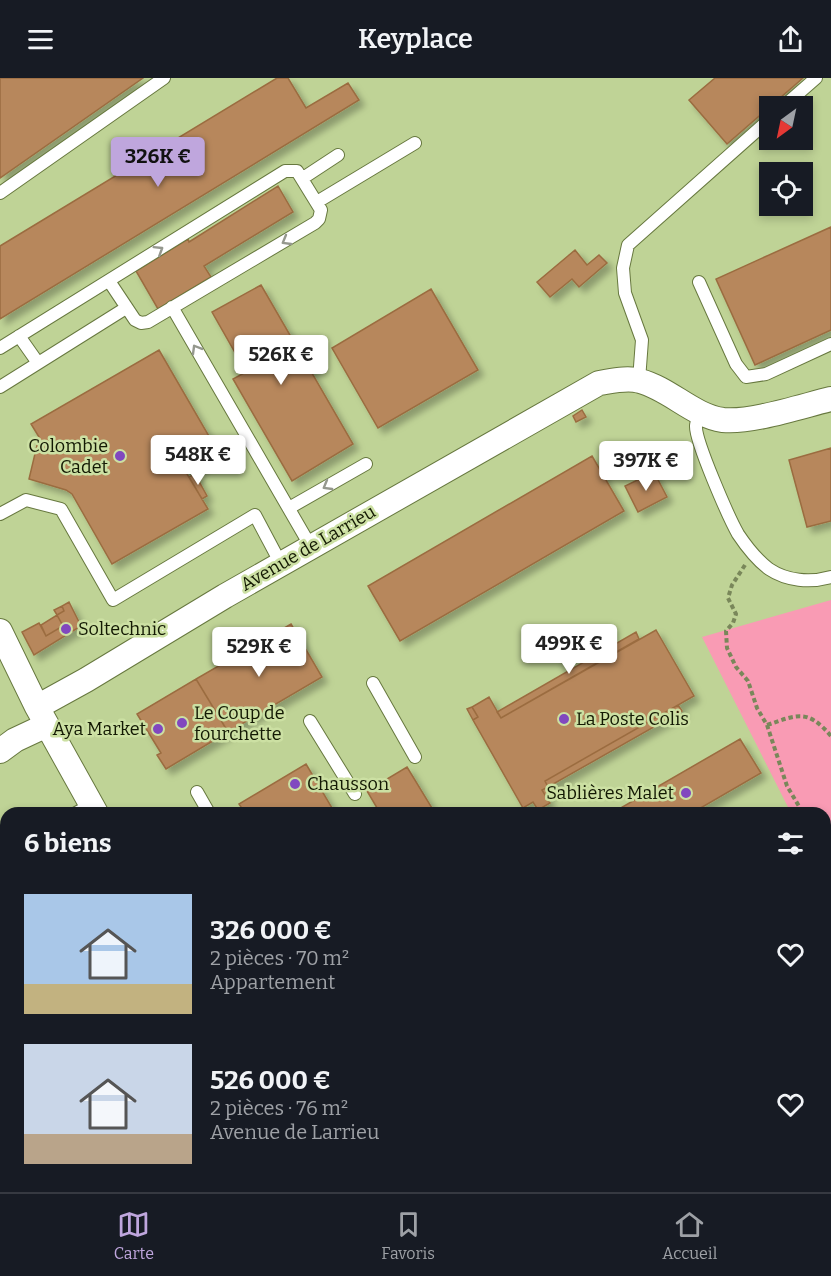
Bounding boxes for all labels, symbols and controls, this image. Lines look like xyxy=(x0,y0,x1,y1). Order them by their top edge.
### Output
icon: menu xyxy=(24,23,57,56)
text: Keyplace xyxy=(358,23,473,55)
icon: share xyxy=(774,23,807,56)
north arrow xyxy=(759,96,813,150)
map controls xyxy=(759,96,813,216)
pin: 326K € xyxy=(109,137,207,188)
text: 326K € xyxy=(125,144,191,168)
button: locate xyxy=(759,162,813,216)
one-way arrow xyxy=(281,233,292,245)
one-way arrow xyxy=(152,246,163,257)
pin: 526K € xyxy=(232,335,330,386)
text: 526K € xyxy=(248,342,314,366)
one-way arrow xyxy=(192,345,204,355)
place label: Colombie Cadet xyxy=(28,435,108,478)
pin: 548K € xyxy=(149,435,247,486)
pin: 397K € xyxy=(597,441,695,492)
text: 548K € xyxy=(165,442,231,466)
text: 397K € xyxy=(613,448,679,472)
marker: Colombie Cadet xyxy=(113,449,127,463)
one-way arrow xyxy=(323,479,334,490)
street label: Avenue de Larrieu xyxy=(237,500,379,596)
place label: Soltechnic xyxy=(78,618,166,640)
marker: Soltechnic xyxy=(59,622,73,636)
pin: 499K € xyxy=(520,624,618,675)
pin: 529K € xyxy=(210,627,308,678)
text: 499K € xyxy=(535,631,603,655)
text: 529K € xyxy=(226,634,292,658)
place label: Le Coup de fourchette xyxy=(194,702,285,745)
place label: La Poste Colis xyxy=(576,708,689,730)
marker: La Poste Colis xyxy=(557,712,571,726)
marker: Le Coup de fourchette xyxy=(175,716,189,730)
place label: Aya Market xyxy=(52,718,146,740)
marker: Aya Market xyxy=(151,722,165,736)
place label: Chausson xyxy=(307,773,390,795)
marker: Chausson xyxy=(288,777,302,791)
place label: Sablières Malet xyxy=(546,782,674,804)
marker: Sablières Malet xyxy=(679,786,693,800)
icon: filters xyxy=(774,827,807,860)
text: 6 biens xyxy=(24,828,111,859)
text: 326 000 € xyxy=(210,915,332,946)
icon: home xyxy=(72,918,144,990)
icon: heart xyxy=(774,938,807,971)
text: 2 pièces · 70 m² xyxy=(210,946,349,970)
text: Appartement xyxy=(210,970,335,994)
text: 526 000 € xyxy=(210,1065,331,1096)
icon: home xyxy=(72,1068,144,1140)
icon: heart xyxy=(774,1088,807,1121)
text: 2 pièces · 76 m² xyxy=(210,1096,348,1120)
text: Avenue de Larrieu xyxy=(210,1120,379,1144)
tab: Carte xyxy=(114,1208,154,1263)
tab: Favoris xyxy=(381,1208,435,1263)
tab: Accueil xyxy=(662,1208,717,1263)

